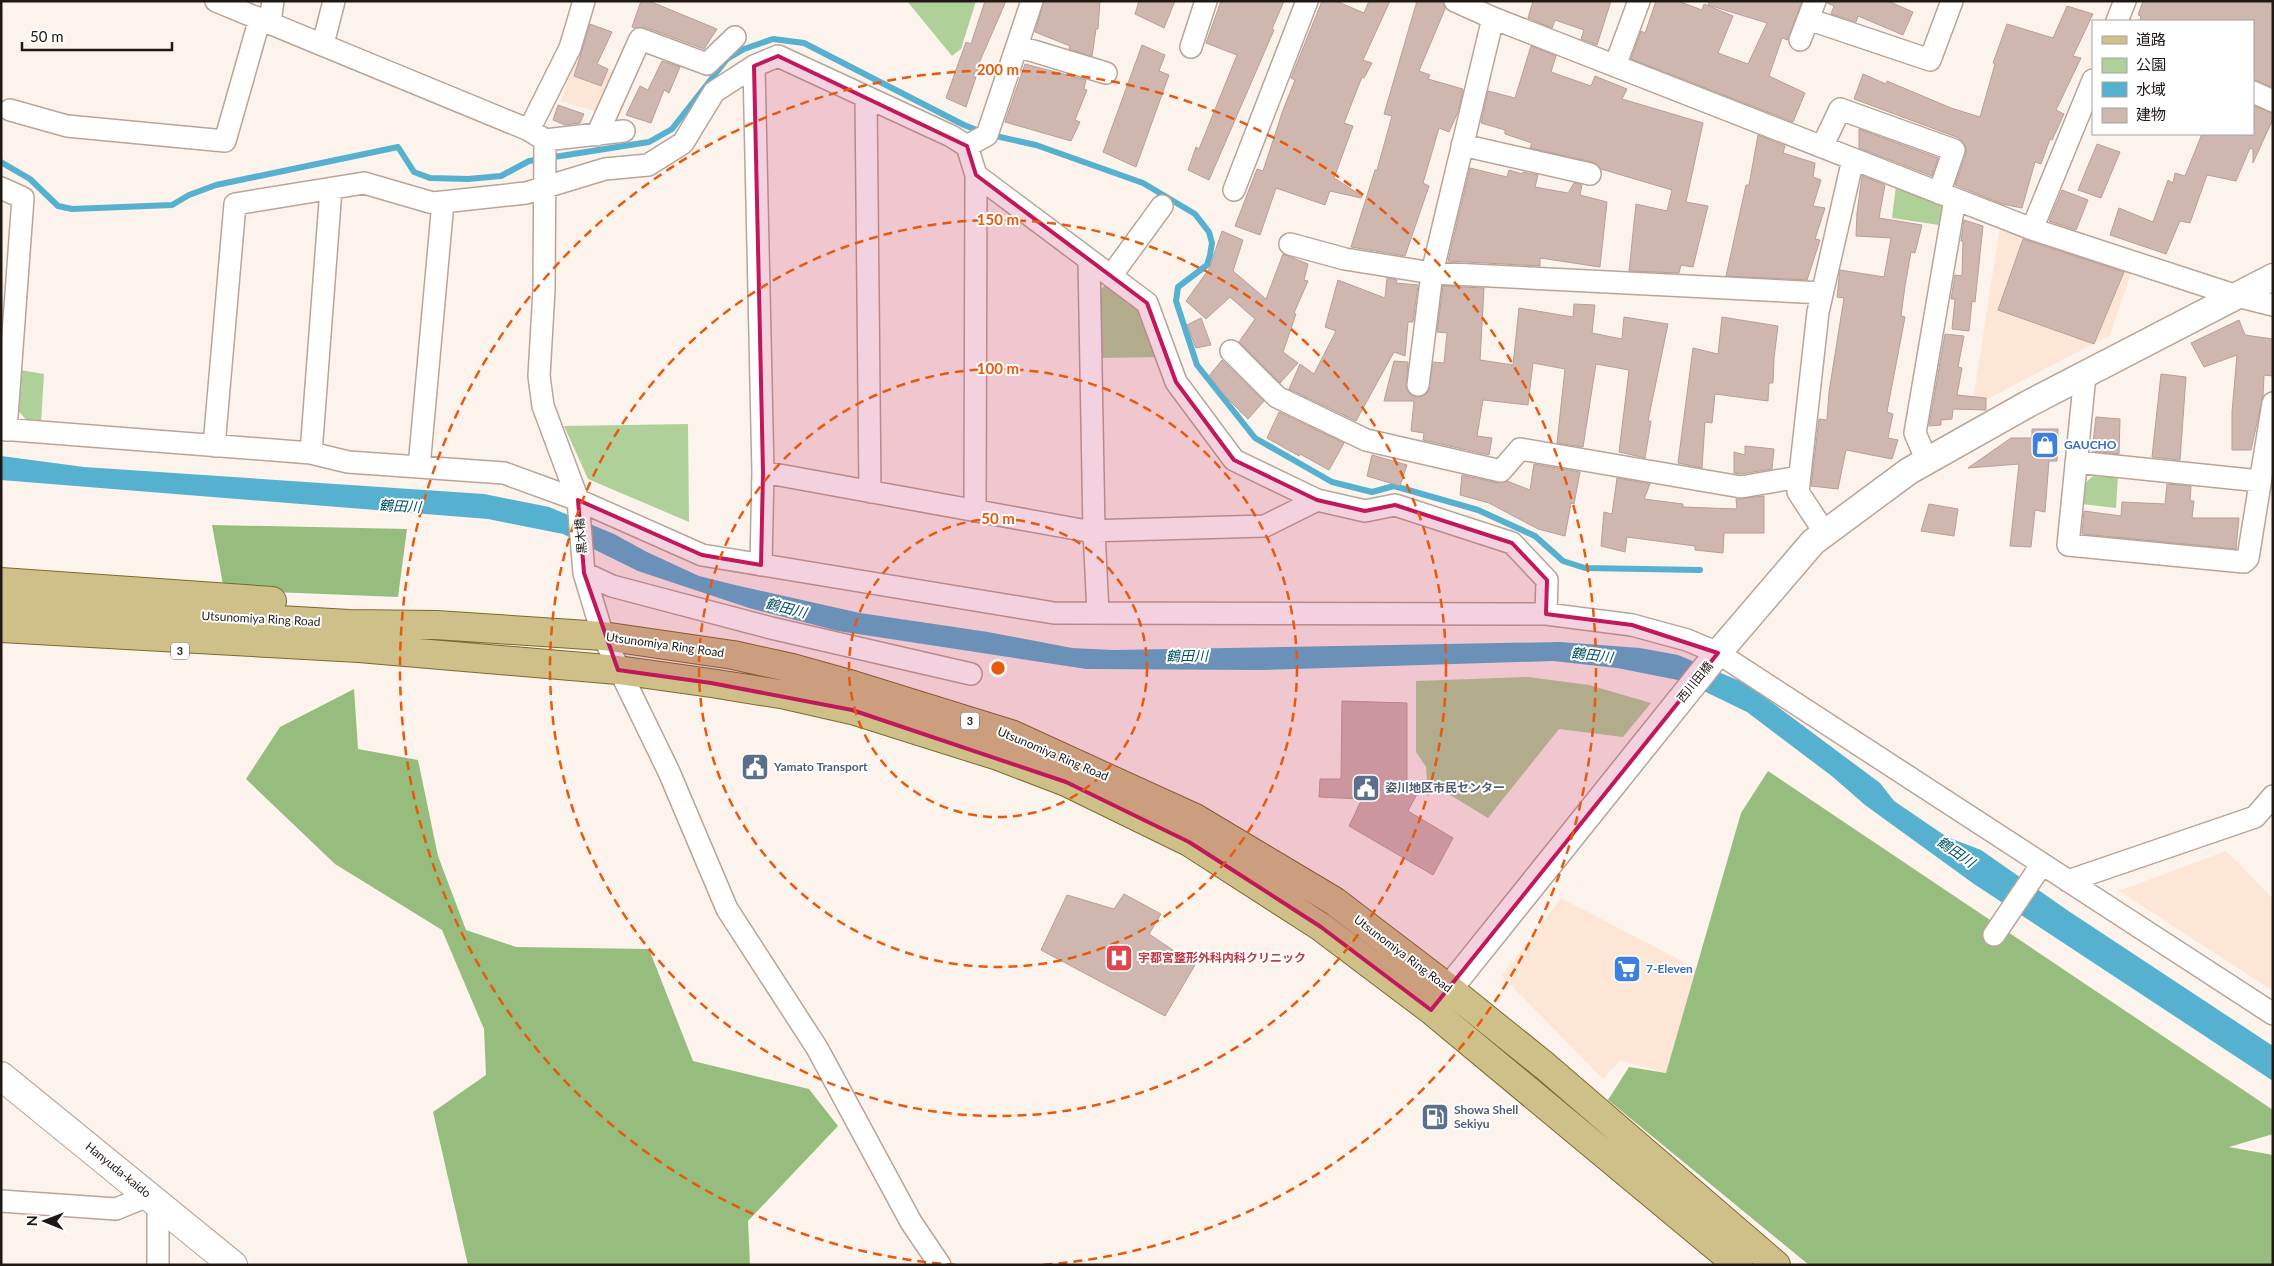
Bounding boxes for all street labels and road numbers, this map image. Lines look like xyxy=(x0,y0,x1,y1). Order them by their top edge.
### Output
street label: 黒木橋 xyxy=(571,517,590,555)
street label: Utsunomiya Ring Road xyxy=(201,608,321,629)
street label: Utsunomiya Ring Road xyxy=(605,629,725,660)
road number: 3 xyxy=(171,642,189,659)
street label: 西川田橋 xyxy=(1674,658,1716,705)
road number: 3 xyxy=(961,712,979,729)
street label: Utsunomiya Ring Road xyxy=(995,723,1111,784)
street label: Utsunomiya Ring Road xyxy=(1351,912,1455,995)
street label: Hanyuda-kaido xyxy=(83,1139,154,1201)

